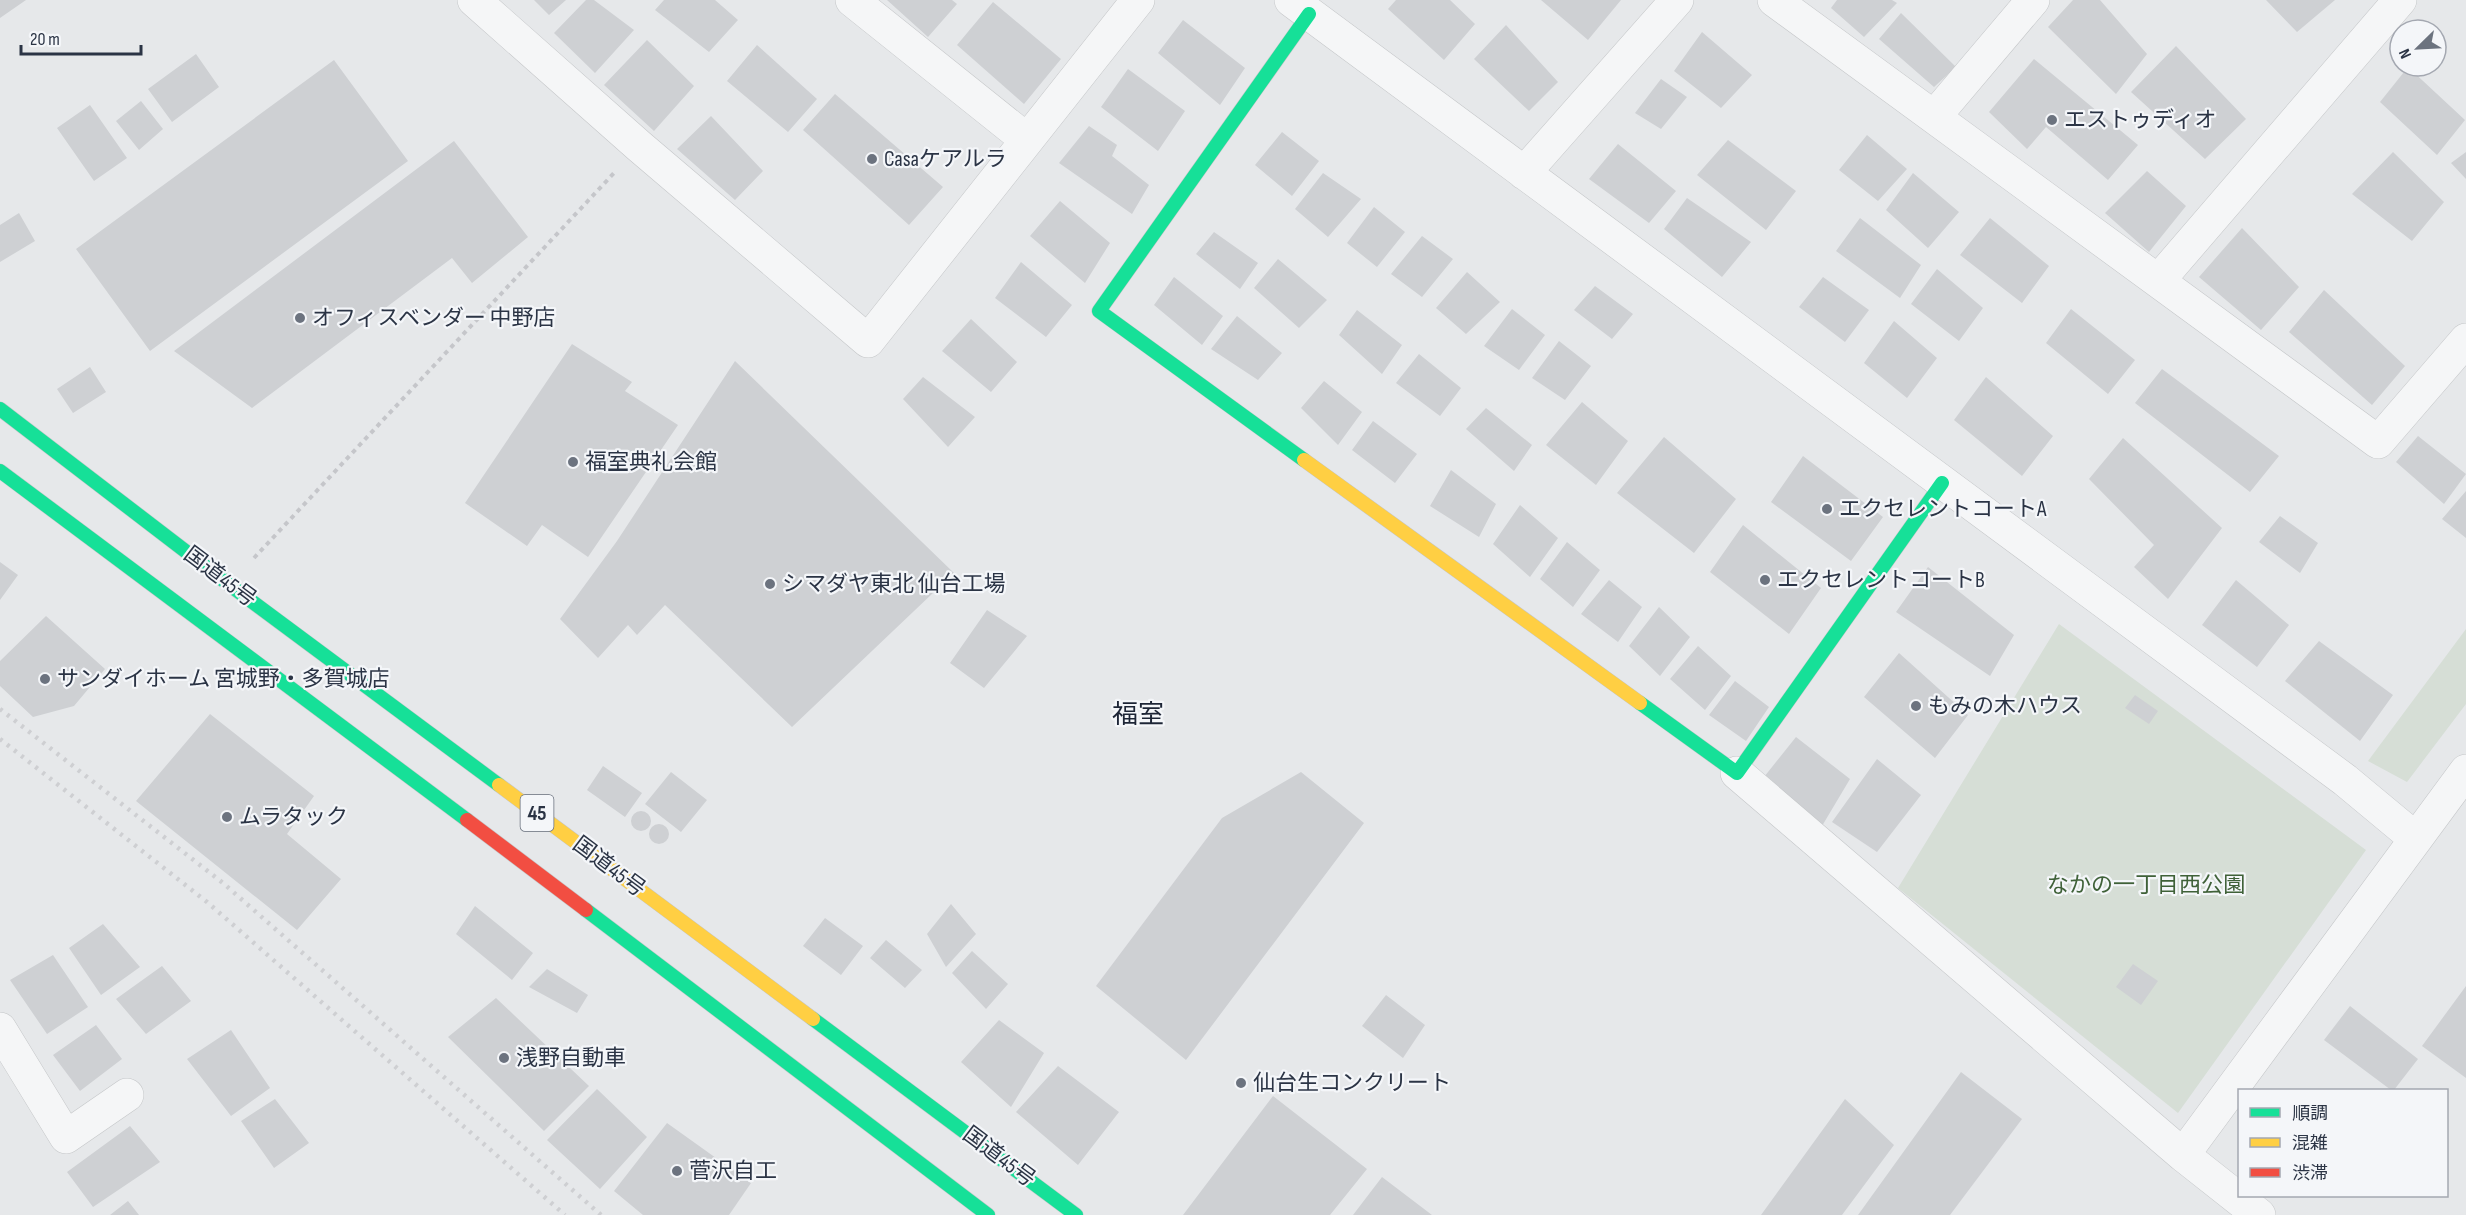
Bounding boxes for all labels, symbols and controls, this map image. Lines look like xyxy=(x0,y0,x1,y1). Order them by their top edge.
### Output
scale bar xyxy=(21,18,141,56)
north arrow xyxy=(2388,18,2448,78)
text: 20 m xyxy=(30,29,60,50)
text: N xyxy=(2395,46,2416,61)
place label: エストゥディオ xyxy=(2064,107,2216,134)
marker: エストゥディオ xyxy=(2045,113,2059,127)
place label: Casaケアルラ xyxy=(884,146,1007,173)
marker: Casaケアルラ xyxy=(865,152,879,166)
place label: オフィスベンダー 中野店 xyxy=(312,305,556,332)
marker: オフィスベンダー 中野店 xyxy=(293,311,307,325)
place label: 福室典礼会館 xyxy=(585,449,717,476)
marker: 福室典礼会館 xyxy=(566,455,580,469)
place label: エクセレントコートA xyxy=(1839,496,2047,523)
marker: エクセレントコートA xyxy=(1820,502,1834,516)
street label: 国道45号 xyxy=(178,541,262,613)
place label: エクセレントコートB xyxy=(1777,567,1985,594)
place label: シマダヤ東北 仙台工場 xyxy=(782,571,1006,598)
marker: エクセレントコートB xyxy=(1758,573,1772,587)
marker: シマダヤ東北 仙台工場 xyxy=(763,577,777,591)
place label: サンダイホーム 宮城野・多賀城店 xyxy=(57,666,390,693)
marker: サンダイホーム 宮城野・多賀城店 xyxy=(38,672,52,686)
place label: もみの木ハウス xyxy=(1928,693,2082,720)
marker: もみの木ハウス xyxy=(1909,699,1923,713)
district label: 福室 xyxy=(1112,700,1164,731)
road number: 45 xyxy=(520,795,554,831)
place label: ムラタック xyxy=(239,804,348,831)
marker: ムラタック xyxy=(220,810,234,824)
street label: 国道45号 xyxy=(567,831,651,903)
park label: なかの一丁目西公園 xyxy=(2047,872,2245,899)
place label: 浅野自動車 xyxy=(516,1045,626,1072)
marker: 浅野自動車 xyxy=(497,1051,511,1065)
place label: 仙台生コンクリート xyxy=(1253,1070,1451,1097)
marker: 仙台生コンクリート xyxy=(1234,1076,1248,1090)
legend xyxy=(2238,1089,2448,1197)
text: 順調 xyxy=(2292,1103,2328,1124)
street label: 国道45号 xyxy=(957,1121,1041,1193)
text: 混雑 xyxy=(2292,1133,2328,1154)
place label: 菅沢自工 xyxy=(689,1158,777,1185)
text: 渋滞 xyxy=(2292,1163,2328,1184)
marker: 菅沢自工 xyxy=(670,1164,684,1178)

